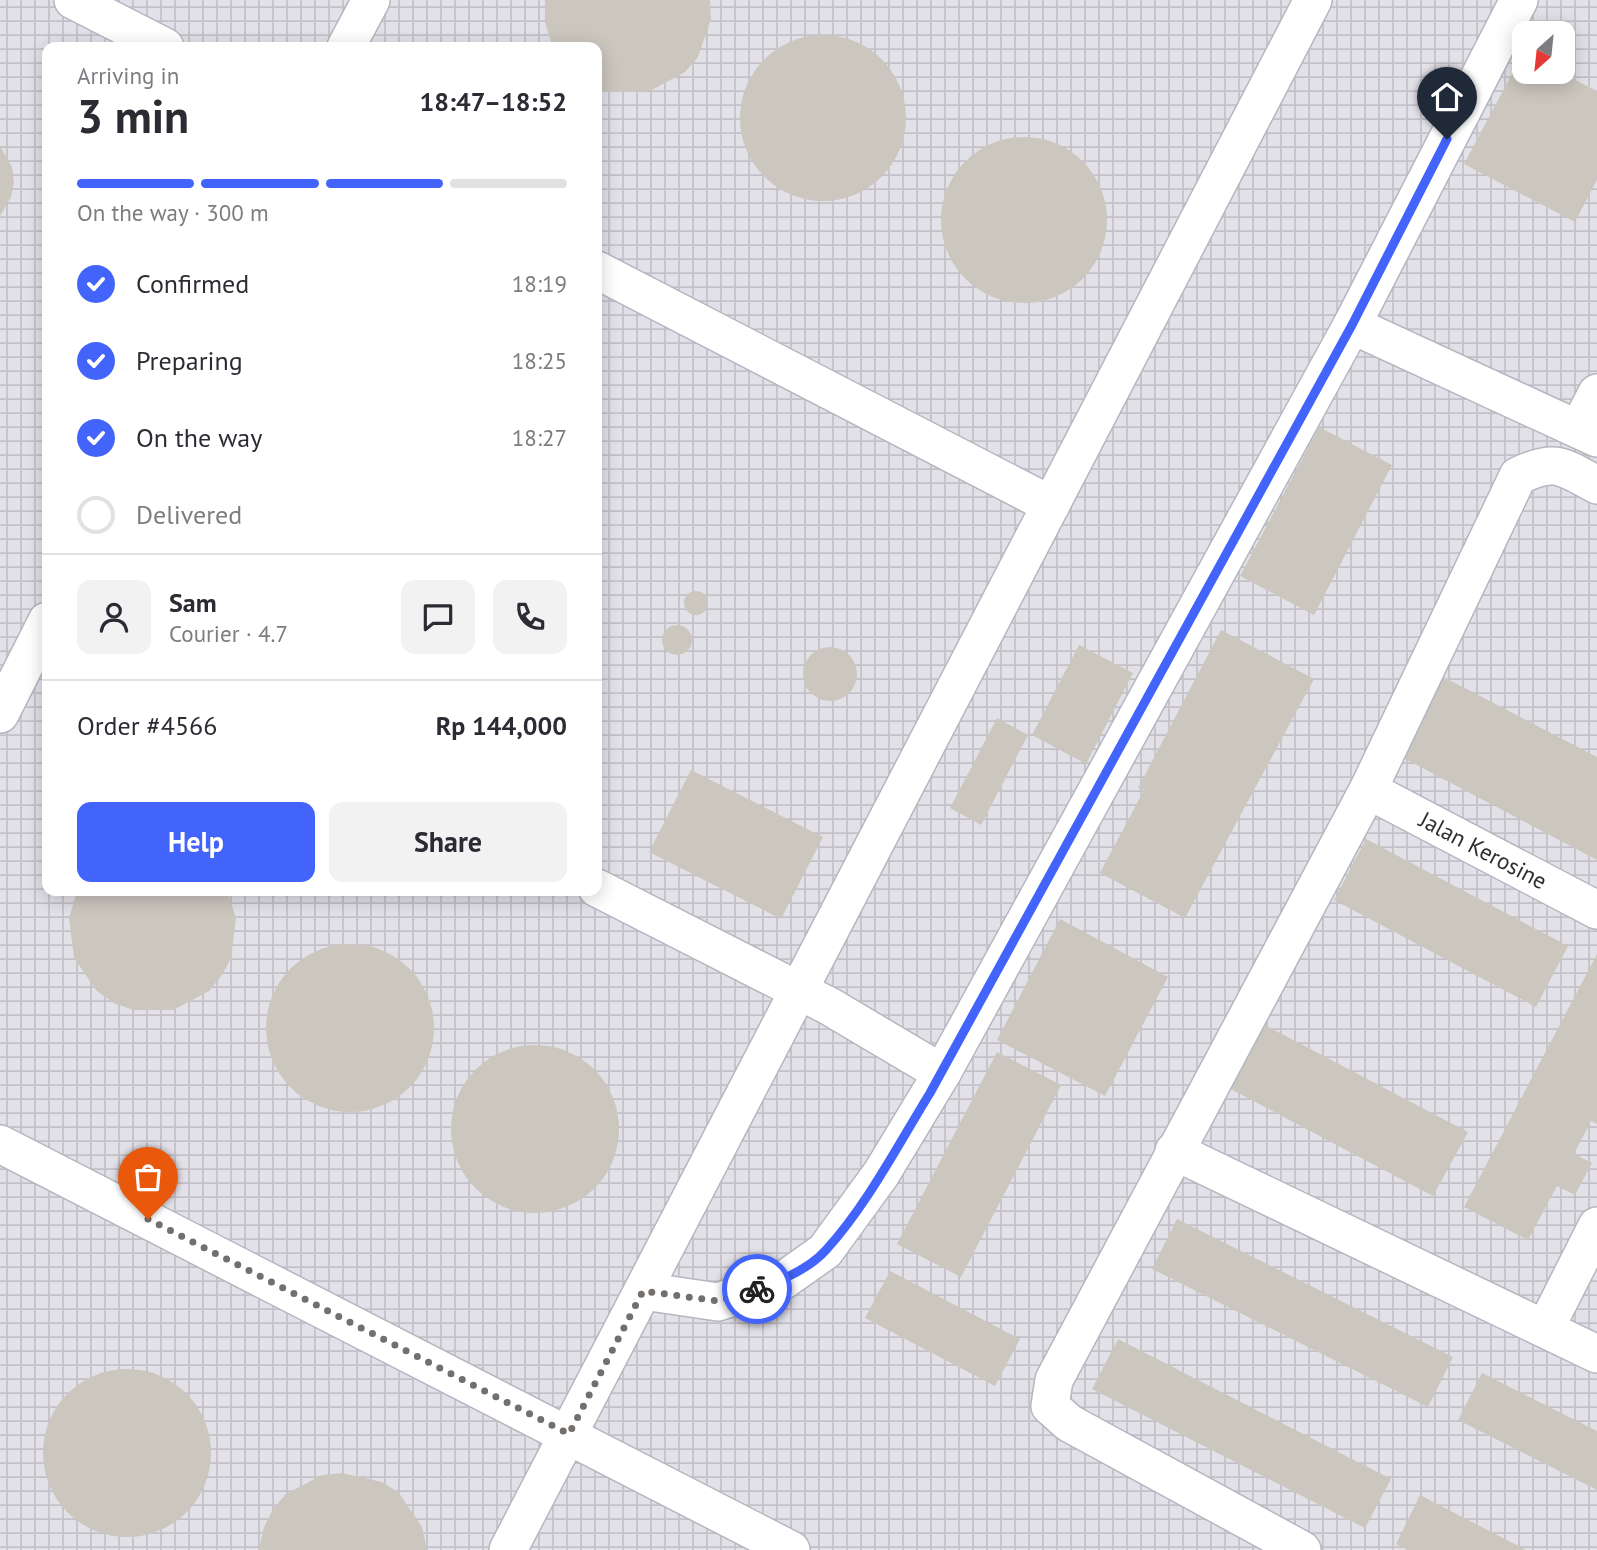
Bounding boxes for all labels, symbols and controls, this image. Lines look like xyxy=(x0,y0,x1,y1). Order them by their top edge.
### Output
north arrow xyxy=(1512,21,1575,84)
map controls xyxy=(1512,21,1575,84)
text: Arriving in xyxy=(77,61,179,90)
pin xyxy=(1417,67,1477,139)
icon: home xyxy=(1428,78,1466,116)
text: 18:47–18:52 xyxy=(420,85,567,118)
text: 3 min xyxy=(77,86,189,146)
text: On the way · 300 m xyxy=(77,198,269,227)
icon: check xyxy=(77,265,115,303)
text: Confirmed xyxy=(136,267,249,300)
text: 18:19 xyxy=(512,269,567,298)
icon: check xyxy=(77,342,115,380)
text: Preparing xyxy=(136,344,243,377)
text: 18:25 xyxy=(512,346,567,375)
icon: check xyxy=(77,419,115,457)
text: On the way xyxy=(136,421,262,454)
text: 18:27 xyxy=(512,423,567,452)
text: Delivered xyxy=(136,498,242,531)
button: person xyxy=(77,580,151,654)
button: chat xyxy=(401,580,475,654)
button: phone xyxy=(493,580,567,654)
text: Sam xyxy=(169,586,217,619)
text: Courier · 4.7 xyxy=(169,619,288,648)
text: Order #4566 xyxy=(77,709,217,742)
text: Rp 144,000 xyxy=(436,709,567,742)
button: Help xyxy=(77,802,315,882)
button: Share xyxy=(329,802,567,882)
street label: Jalan Kerosine xyxy=(1414,804,1552,895)
pin xyxy=(118,1147,178,1219)
icon: bag xyxy=(129,1158,167,1196)
courier xyxy=(722,1254,792,1324)
icon: bike xyxy=(738,1270,776,1308)

